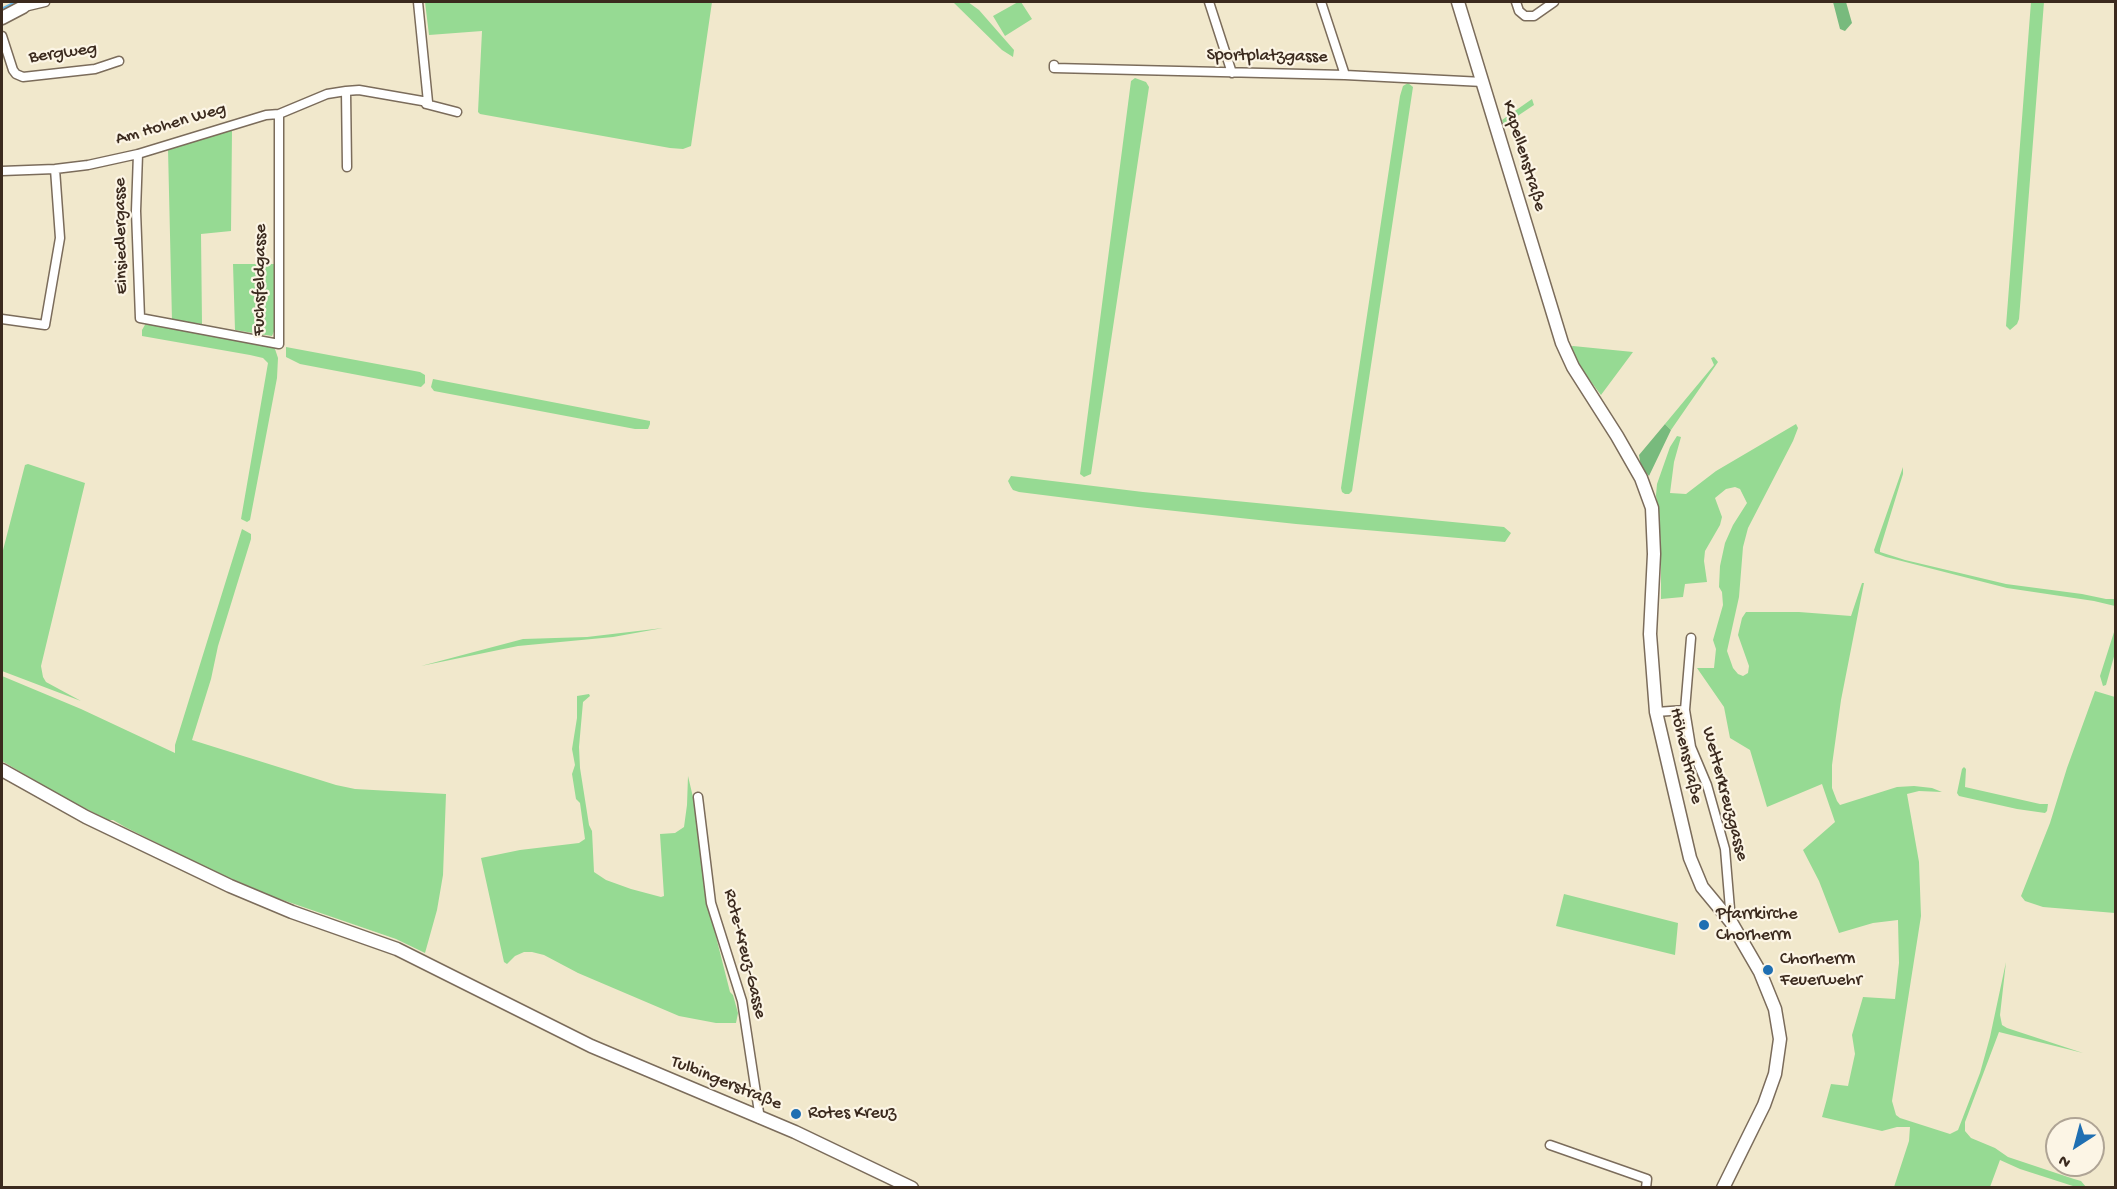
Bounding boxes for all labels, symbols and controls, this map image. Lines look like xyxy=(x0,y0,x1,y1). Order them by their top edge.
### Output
street label: Bergweg xyxy=(28,39,98,69)
street label: Sportplatzgasse xyxy=(1206,45,1328,69)
street label: Kapellenstraße xyxy=(1496,98,1550,214)
street label: Am Hohen Weg xyxy=(113,99,229,151)
street label: Einsiedlergasse xyxy=(110,178,134,294)
street label: Fuchsfeldgasse xyxy=(249,224,273,336)
street label: Höhenstraße xyxy=(1663,706,1707,806)
street label: Wetterkreuzgasse xyxy=(1696,725,1752,863)
street label: Rote-Kreuz-Gasse xyxy=(717,887,771,1021)
place label: Pfarrkirche Chorherrn xyxy=(1716,904,1798,946)
marker: Pfarrkirche Chorherrn xyxy=(1697,918,1711,932)
place label: Chorherrn Feuerwehr xyxy=(1780,949,1862,992)
marker: Chorherrn Feuerwehr xyxy=(1761,963,1775,977)
street label: Tulbingerstraße xyxy=(667,1052,785,1116)
place label: Rotes Kreuz xyxy=(808,1103,896,1125)
marker: Rotes Kreuz xyxy=(789,1107,803,1121)
north arrow xyxy=(2045,1117,2105,1177)
text: N xyxy=(2055,1150,2075,1171)

